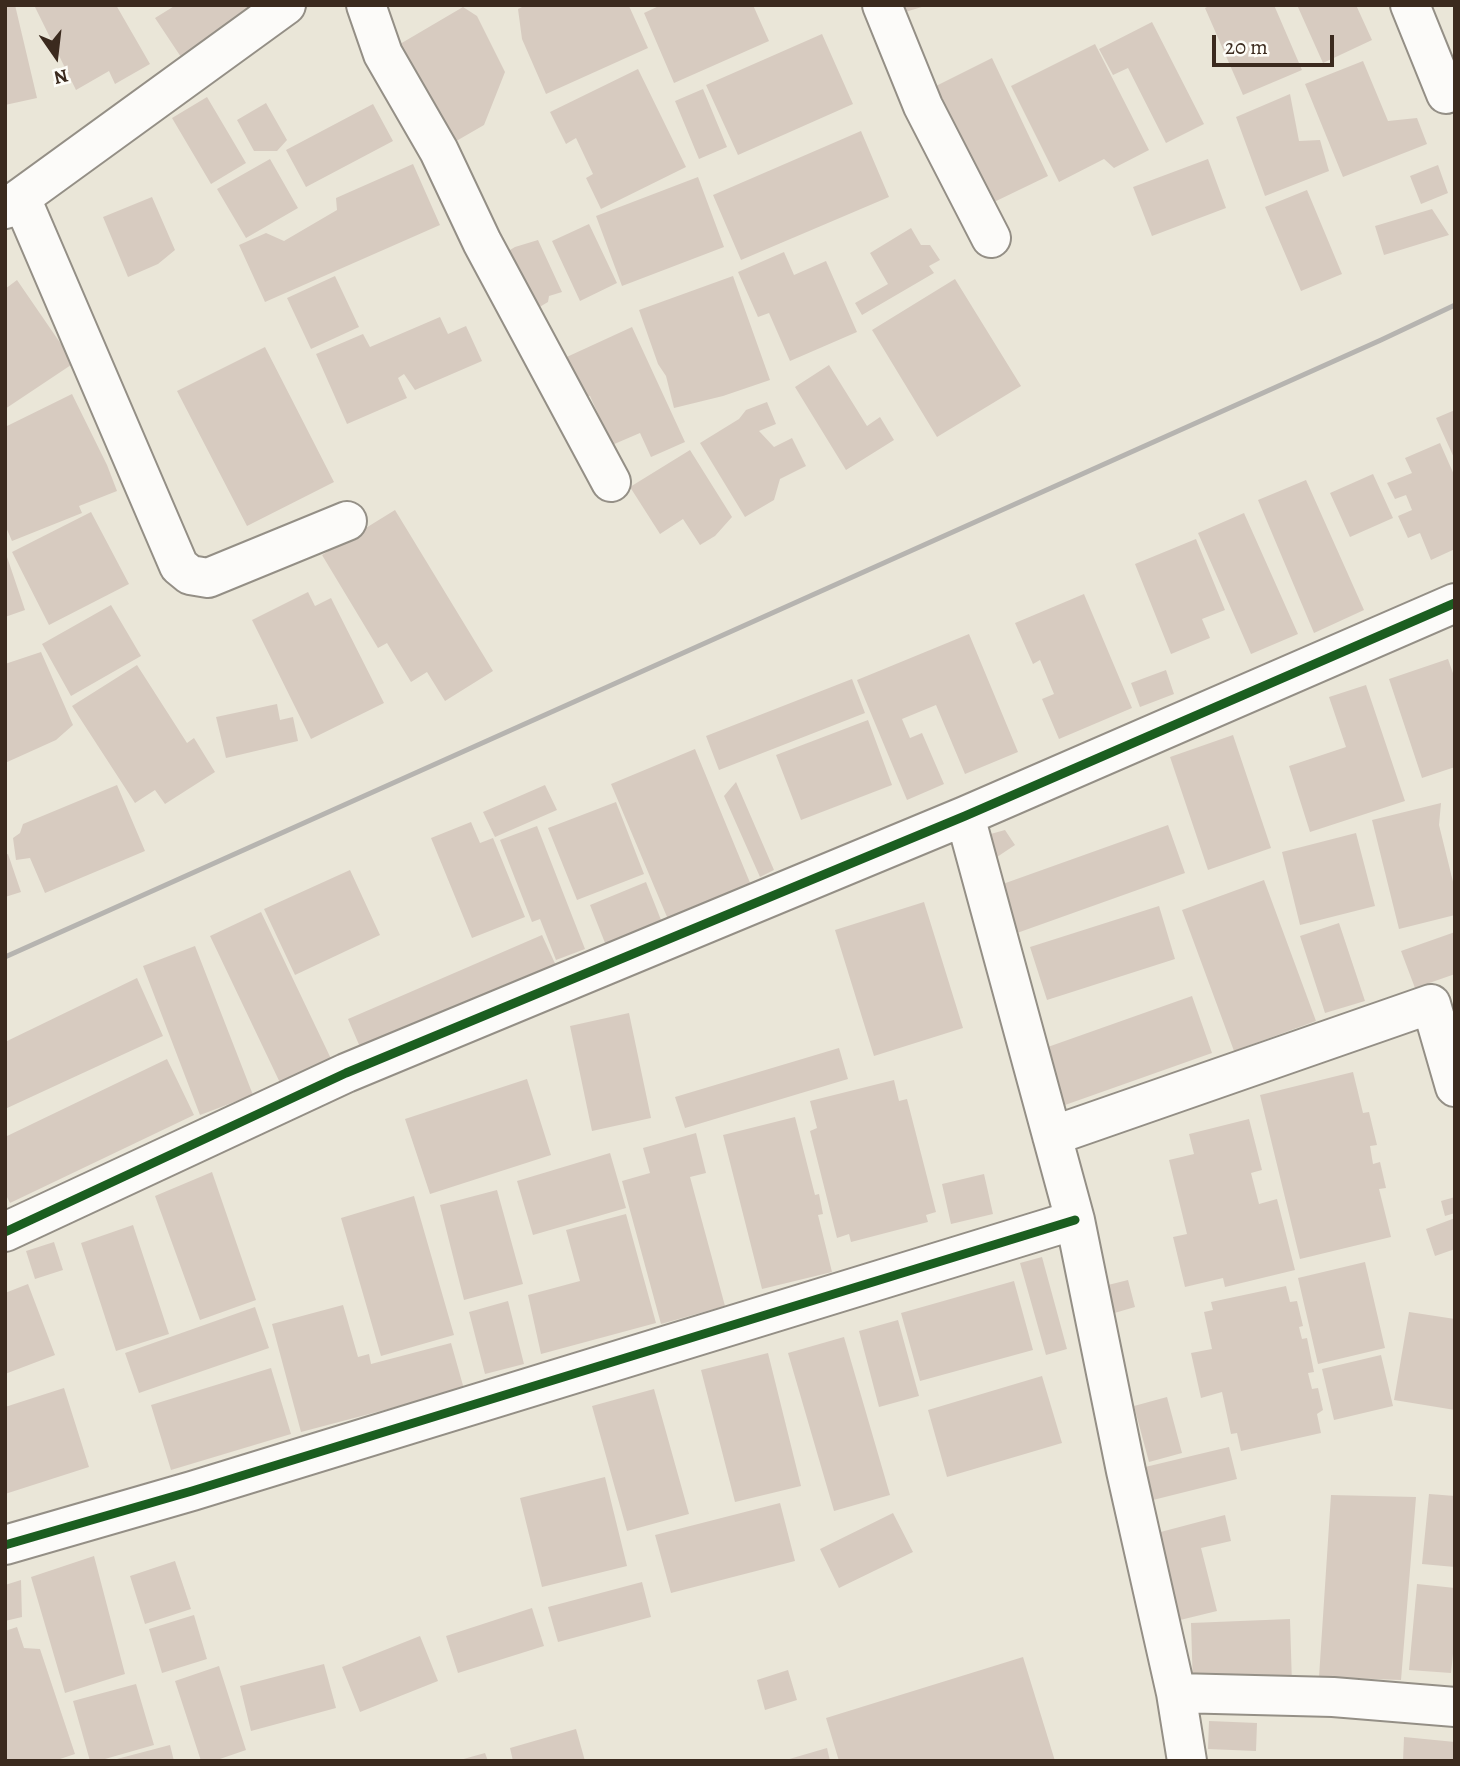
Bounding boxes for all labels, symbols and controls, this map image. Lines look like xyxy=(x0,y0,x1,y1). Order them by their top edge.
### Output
north arrow xyxy=(21,21,91,91)
scale bar xyxy=(1215,21,1338,65)
text: 20 m xyxy=(1225,33,1268,61)
text: N xyxy=(51,62,71,91)

